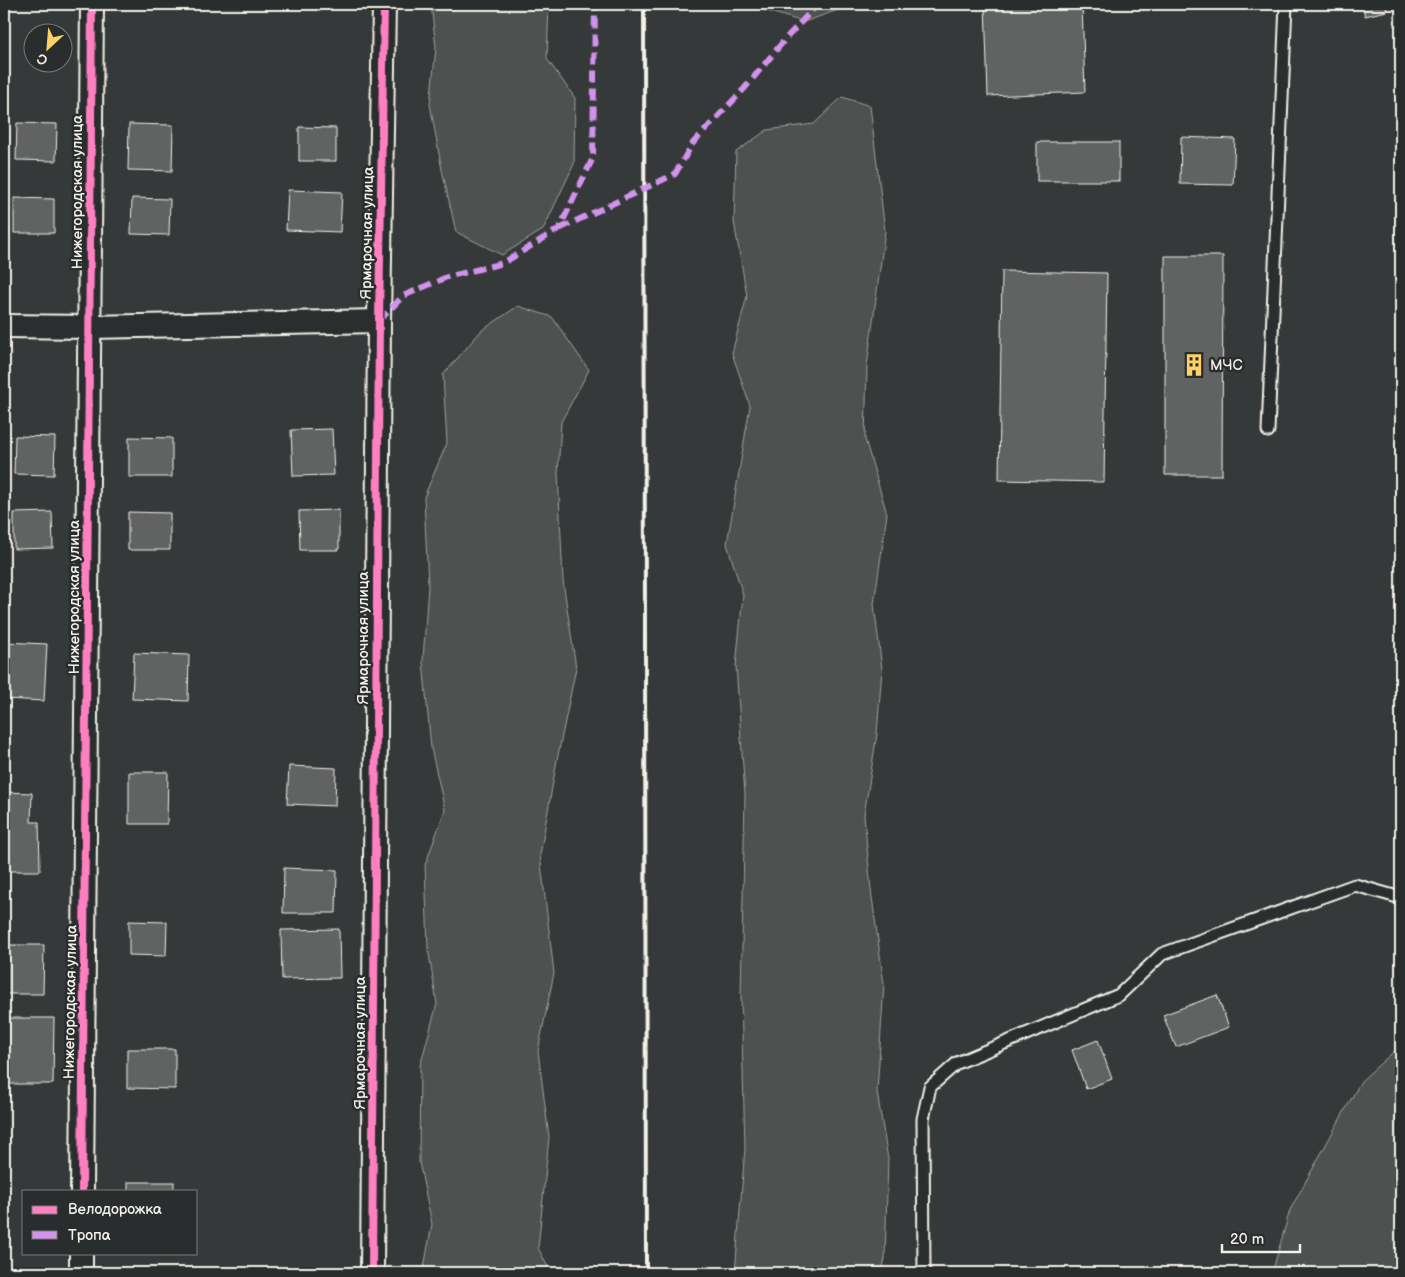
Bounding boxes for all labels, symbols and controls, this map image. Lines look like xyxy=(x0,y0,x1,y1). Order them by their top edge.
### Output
north arrow xyxy=(22,22,72,72)
text: С xyxy=(34,49,51,69)
street label: Нижегородская улица xyxy=(68,115,87,269)
street label: Ярмарочная улица xyxy=(357,166,378,300)
building icon: МЧС xyxy=(1181,352,1207,378)
place label: МЧС xyxy=(1210,356,1243,375)
street label: Нижегородская улица xyxy=(65,520,84,674)
street label: Ярмарочная улица xyxy=(354,571,373,705)
street label: Нижегородская улица xyxy=(60,925,81,1079)
street label: Ярмарочная улица xyxy=(351,976,370,1110)
legend xyxy=(22,1190,198,1254)
text: Велодорожка xyxy=(68,1200,162,1219)
scale bar xyxy=(1222,1222,1300,1254)
text: Тропа xyxy=(68,1226,111,1245)
text: 20 m xyxy=(1230,1230,1264,1249)

